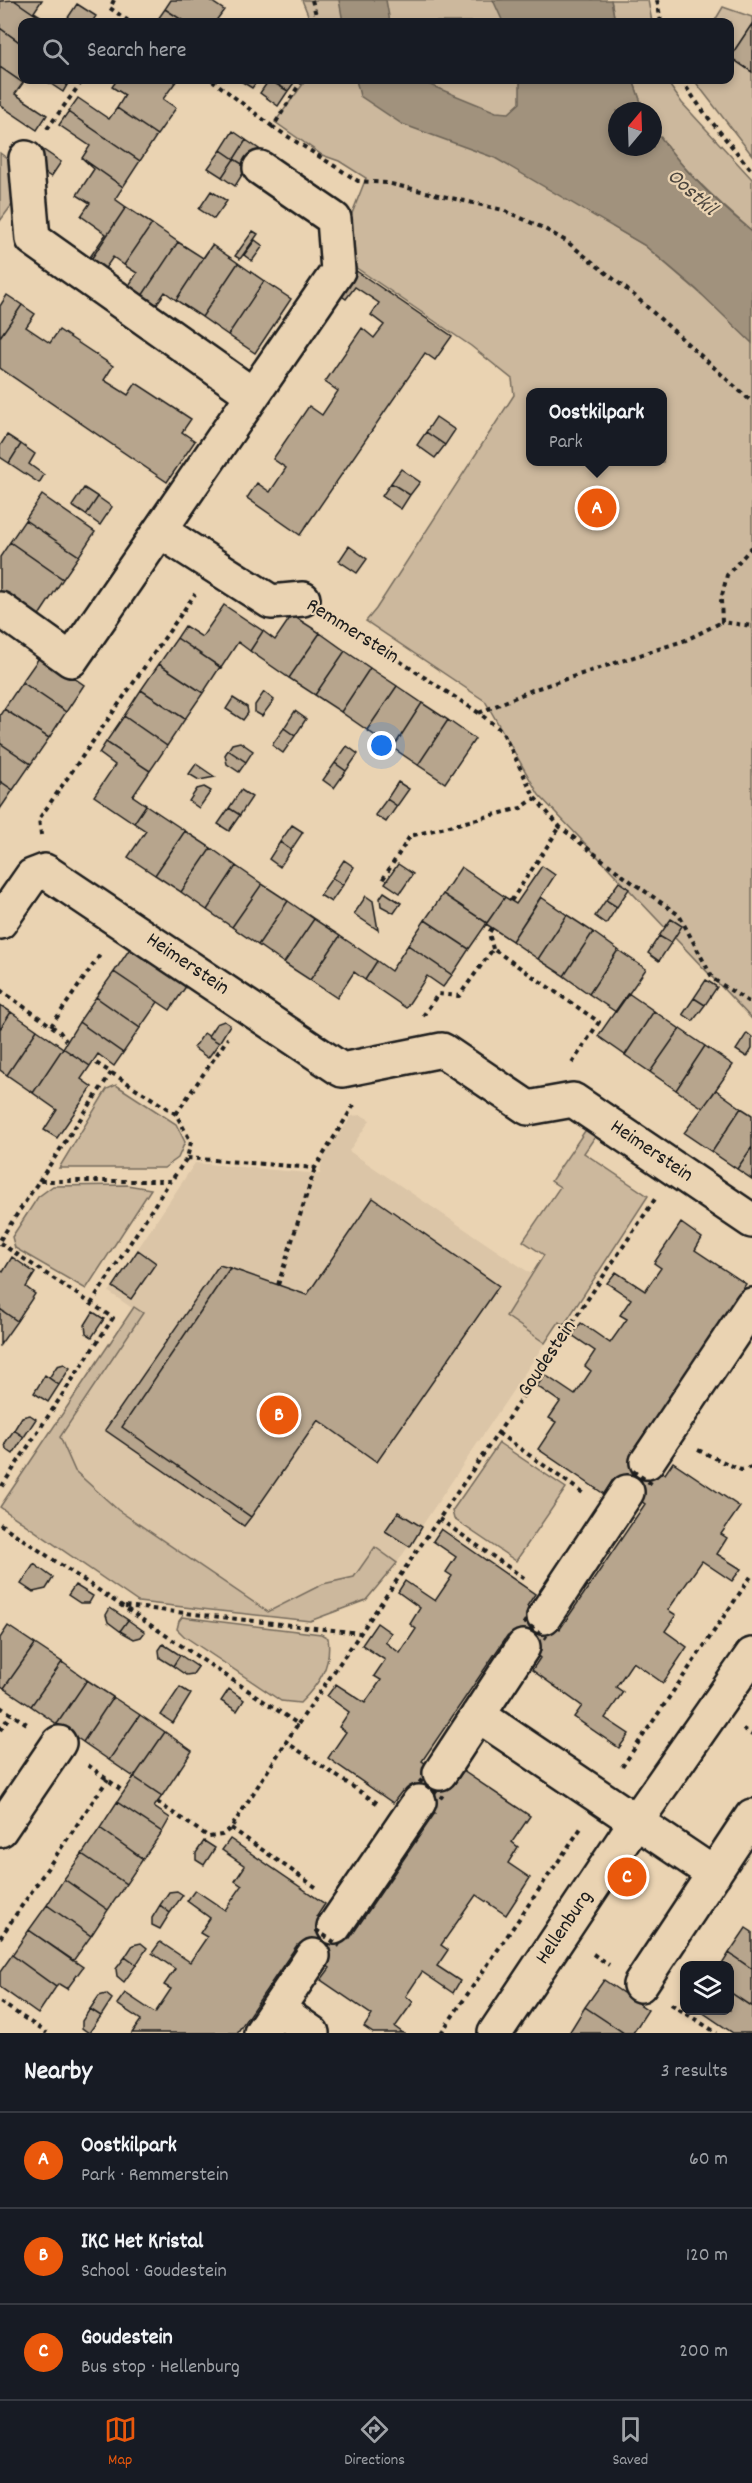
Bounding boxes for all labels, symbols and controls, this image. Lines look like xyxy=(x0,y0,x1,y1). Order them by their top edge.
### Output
search box xyxy=(18,18,734,84)
icon: search xyxy=(39,35,72,68)
text: Search here xyxy=(87,36,186,67)
north arrow xyxy=(608,102,662,156)
water label: Oostkil xyxy=(659,162,724,225)
popup xyxy=(526,388,667,466)
text: Oostkilpark xyxy=(549,398,644,429)
text: Park xyxy=(549,429,583,457)
pin: A xyxy=(578,486,616,530)
street label: Remmerstein xyxy=(300,592,404,672)
your location xyxy=(367,731,396,760)
street label: Heimerstein xyxy=(139,926,235,1004)
street label: Heimerstein xyxy=(603,1113,699,1191)
street label: Goudestein xyxy=(511,1314,585,1404)
pin: B xyxy=(260,1392,298,1438)
pin: C xyxy=(608,1854,646,1900)
street label: Hellenburg xyxy=(529,1885,601,1971)
map controls xyxy=(680,1961,734,2015)
button: layers xyxy=(680,1961,734,2015)
text: Nearby xyxy=(24,2054,92,2091)
text: 3 results xyxy=(661,2058,728,2086)
text: Oostkilpark xyxy=(81,2131,177,2162)
text: A xyxy=(38,2146,49,2174)
text: 60 m xyxy=(689,2146,728,2174)
text: Park · Remmerstein xyxy=(81,2162,229,2190)
text: IKC Het Kristal xyxy=(81,2227,203,2258)
text: B xyxy=(39,2242,48,2270)
text: 120 m xyxy=(686,2242,728,2270)
text: School · Goudestein xyxy=(81,2258,227,2286)
text: Goudestein xyxy=(81,2323,173,2354)
text: C xyxy=(39,2338,48,2366)
text: 200 m xyxy=(679,2338,728,2366)
text: Bus stop · Hellenburg xyxy=(81,2354,240,2382)
tab: Map xyxy=(104,2413,137,2472)
tab: Directions xyxy=(344,2413,405,2472)
tab: Saved xyxy=(612,2413,648,2472)

